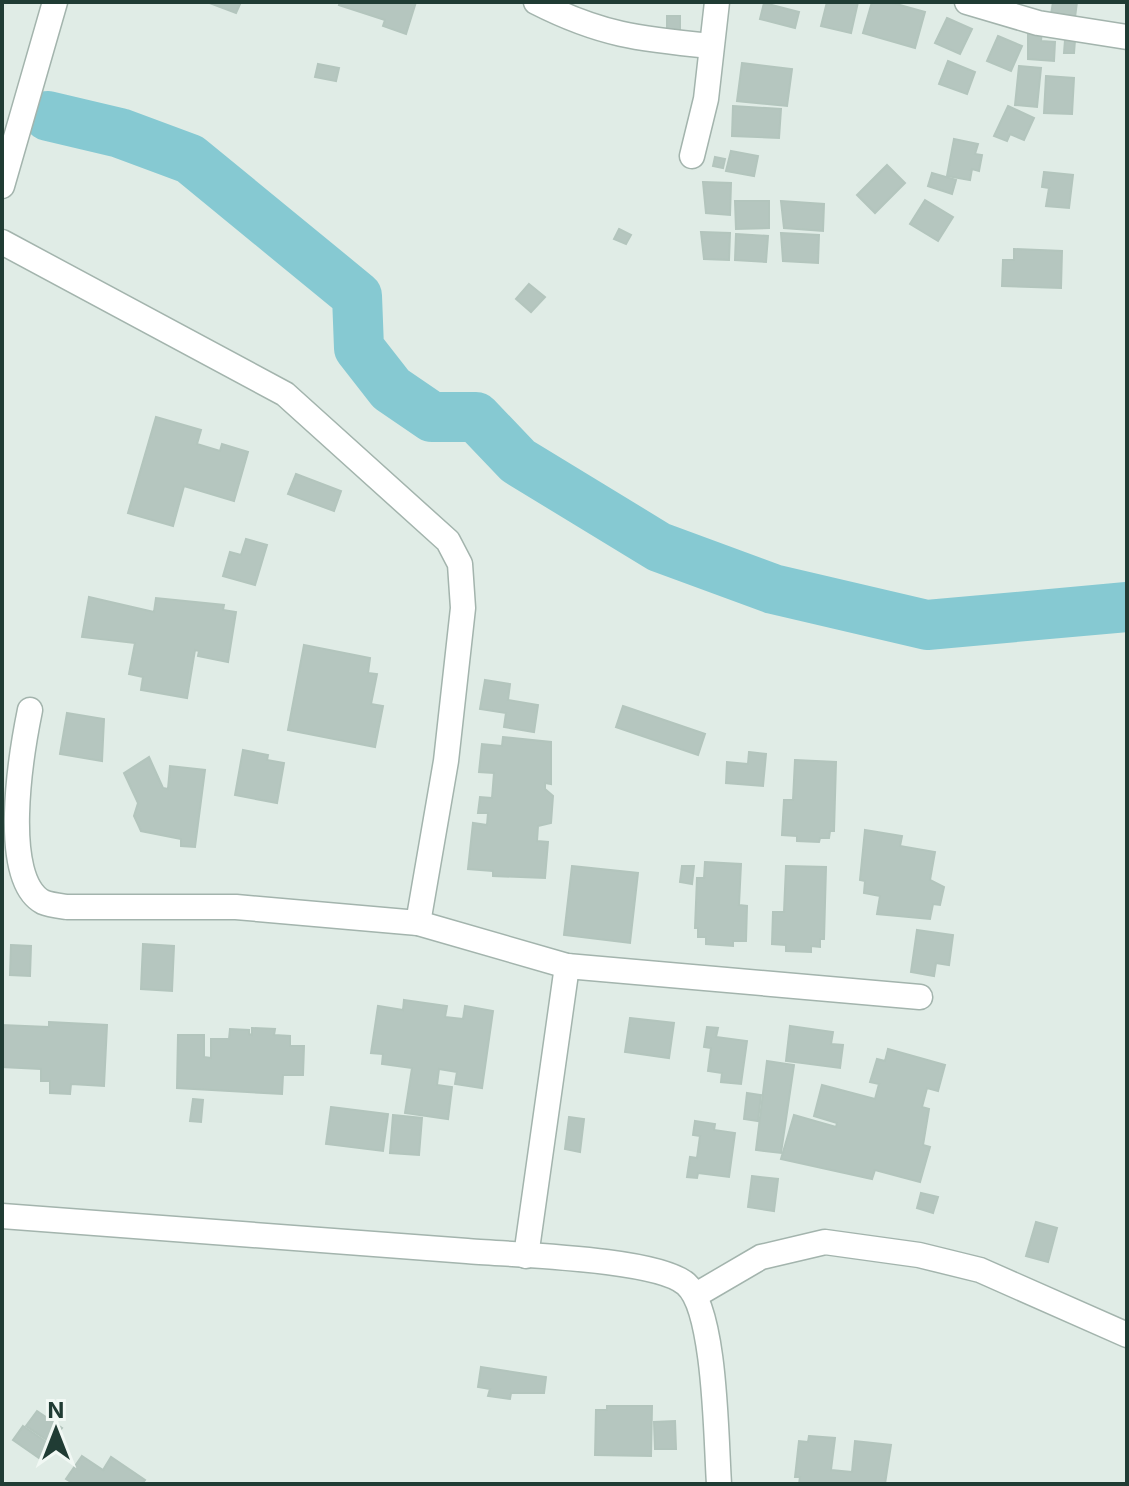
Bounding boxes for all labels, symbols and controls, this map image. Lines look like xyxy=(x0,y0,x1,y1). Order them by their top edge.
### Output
north arrow xyxy=(16,1390,96,1470)
text: N xyxy=(48,1397,64,1423)

